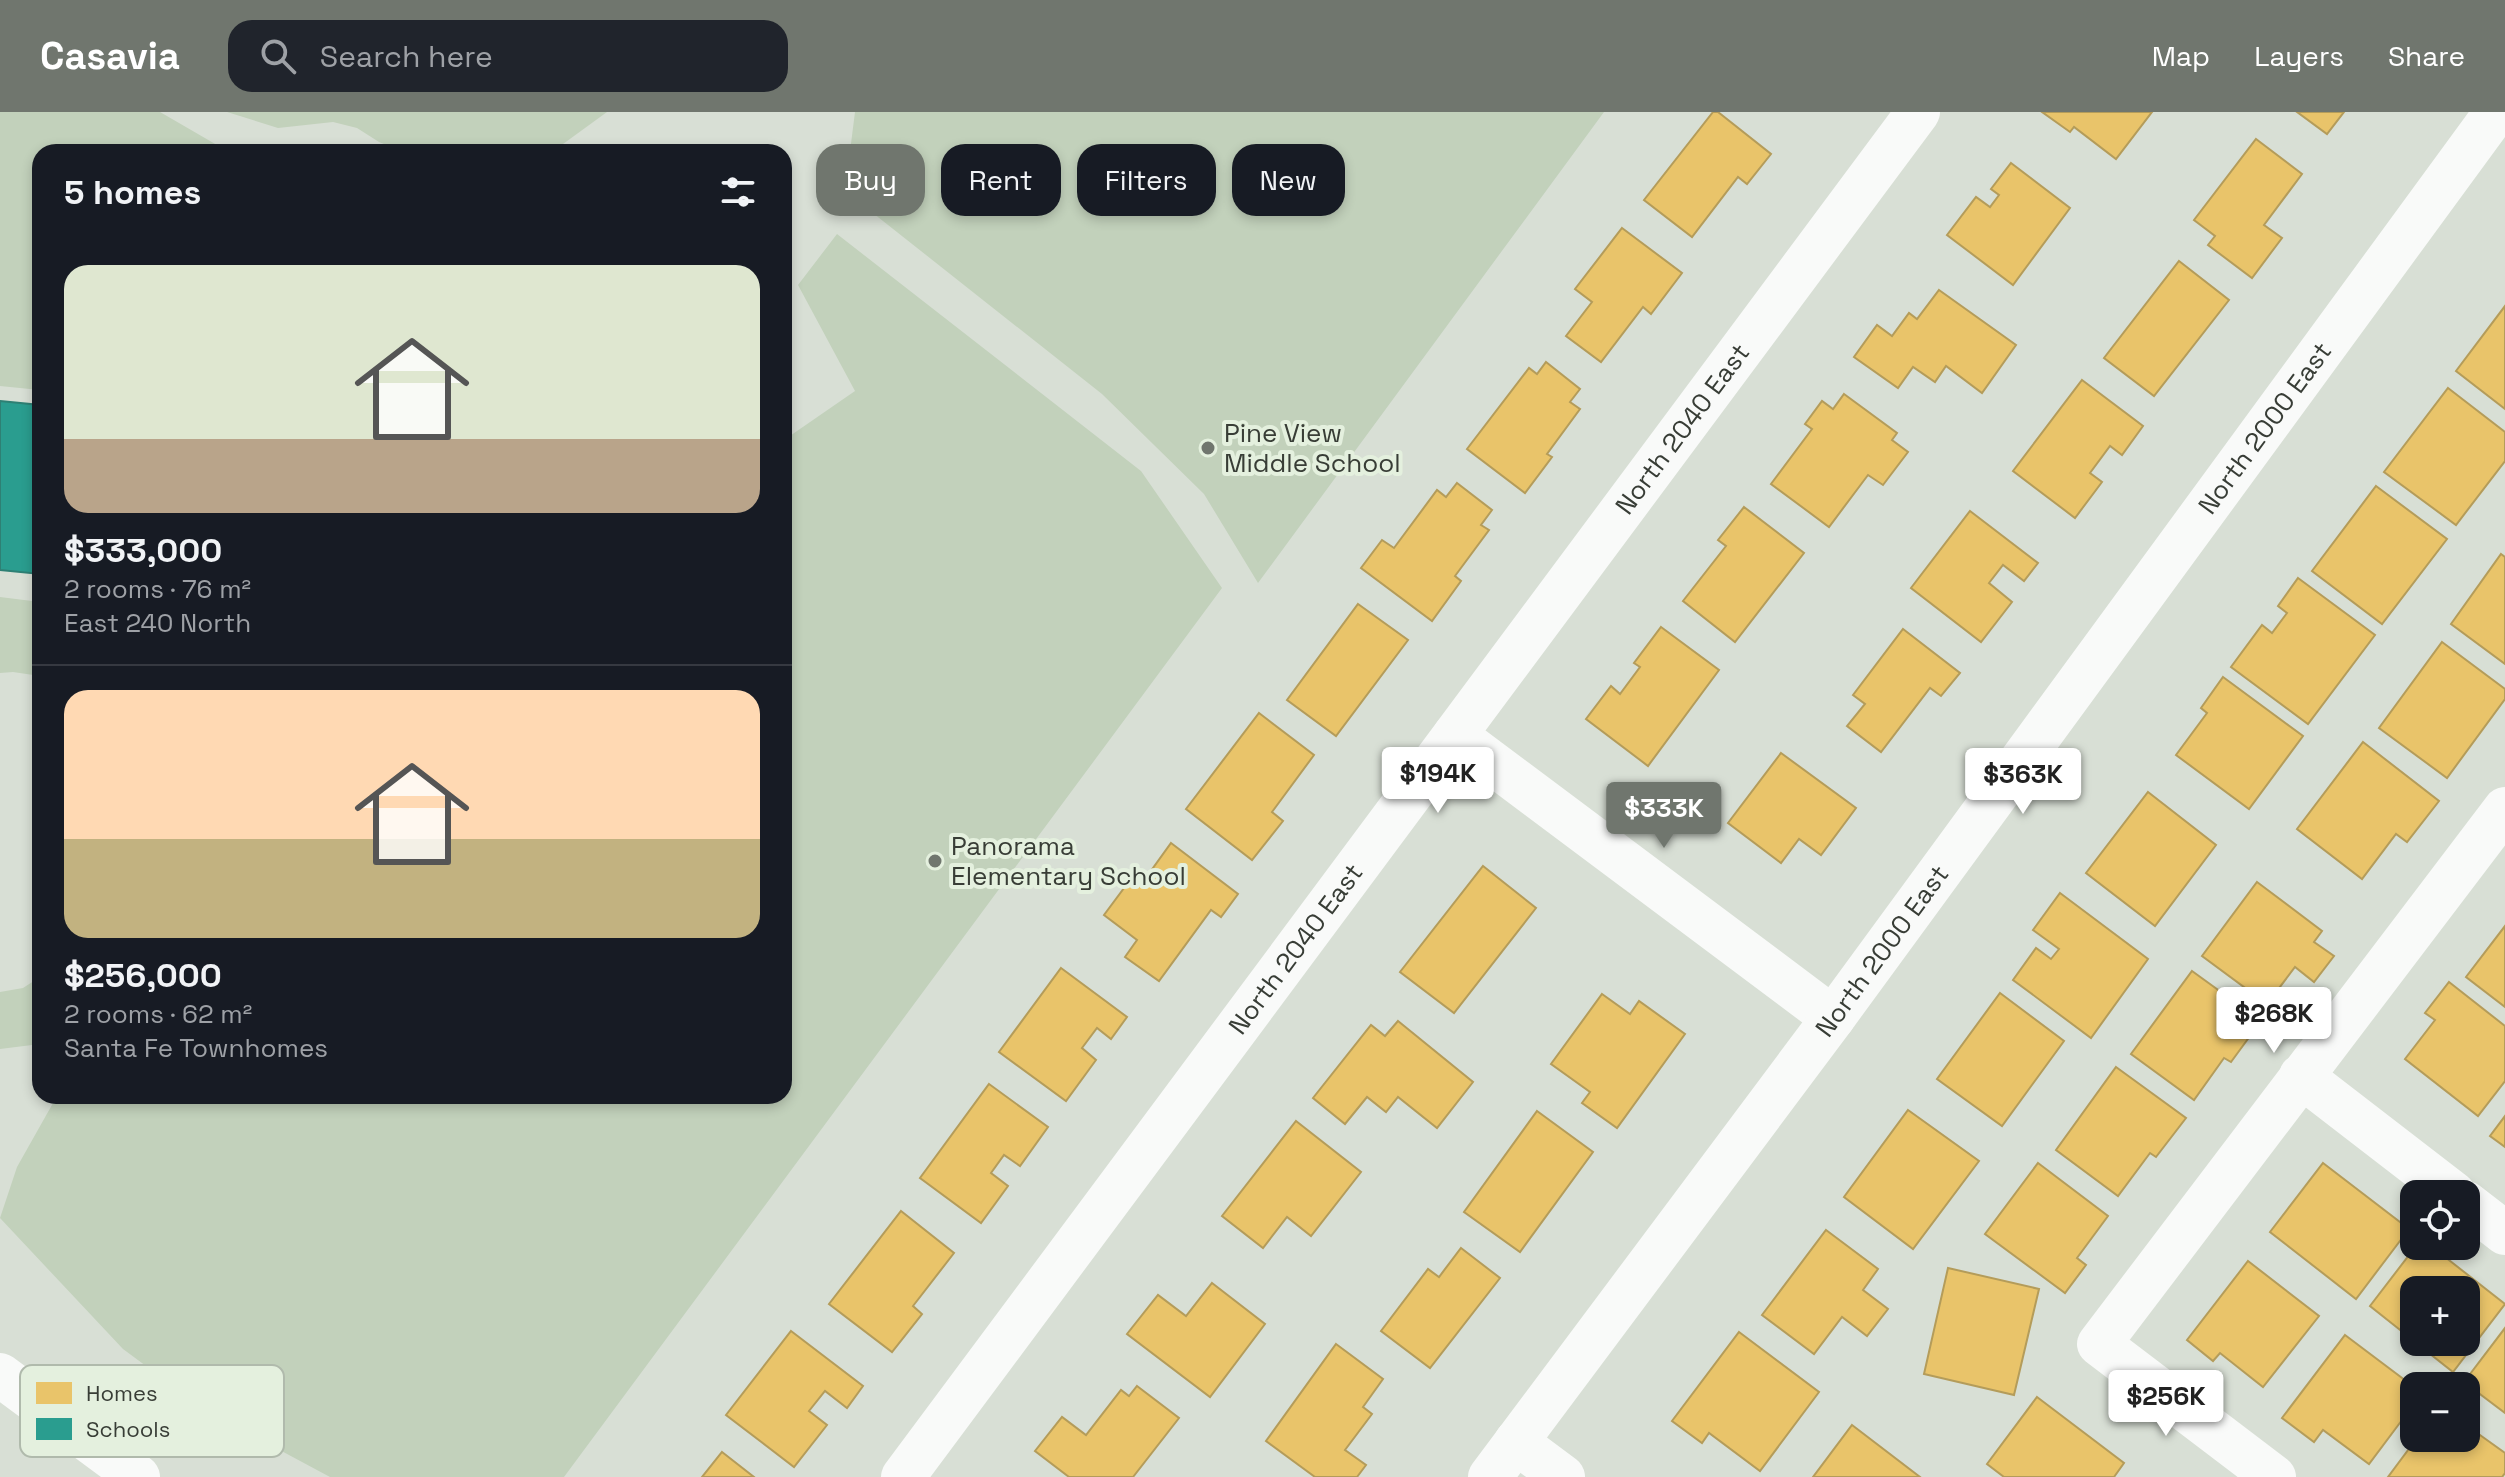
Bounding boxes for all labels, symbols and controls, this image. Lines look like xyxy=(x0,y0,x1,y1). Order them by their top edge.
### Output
search box xyxy=(228,20,788,92)
text: Casavia xyxy=(40,32,180,80)
icon: search xyxy=(256,34,300,78)
text: Search here xyxy=(320,37,493,76)
text: Map xyxy=(2152,38,2210,74)
text: Layers xyxy=(2254,38,2344,74)
text: Share xyxy=(2388,38,2465,74)
chip: Buy xyxy=(816,144,925,216)
chip: Rent xyxy=(941,144,1061,216)
chip: Filters xyxy=(1077,144,1216,216)
chip: New xyxy=(1232,144,1345,216)
icon: filters xyxy=(716,170,760,214)
text: 5 homes xyxy=(64,171,201,214)
icon: home xyxy=(340,317,484,461)
street label: North 2000 East xyxy=(2190,335,2339,521)
street label: North 2040 East xyxy=(1608,337,1757,521)
place label: Pine View Middle School xyxy=(1224,416,1401,480)
marker: Pine View Middle School xyxy=(1199,439,1217,457)
text: $333,000 xyxy=(64,529,222,572)
text: 2 rooms · 76 m² xyxy=(64,572,251,606)
text: East 240 North xyxy=(64,606,251,640)
icon: home xyxy=(340,742,484,886)
pin: $194K xyxy=(1382,747,1494,815)
pin: $363K xyxy=(1967,748,2079,816)
text: $194K xyxy=(1400,756,1476,790)
text: $363K xyxy=(1983,757,2063,791)
pin: $333K xyxy=(1608,782,1720,850)
text: $333K xyxy=(1624,791,1704,825)
place label: Panorama Elementary School xyxy=(951,829,1186,893)
marker: Panorama Elementary School xyxy=(926,852,944,870)
street label: North 2040 East xyxy=(1221,857,1370,1041)
street label: North 2000 East xyxy=(1808,858,1956,1044)
text: $256,000 xyxy=(64,954,222,997)
pin: $268K xyxy=(2218,987,2330,1055)
text: $268K xyxy=(2234,996,2314,1030)
text: 2 rooms · 62 m² xyxy=(64,997,252,1031)
text: Santa Fe Townhomes xyxy=(64,1031,328,1065)
map controls xyxy=(2400,1180,2480,1452)
button: locate xyxy=(2400,1180,2480,1260)
button: + xyxy=(2400,1276,2480,1356)
legend xyxy=(20,1365,284,1457)
pin: $256K xyxy=(2110,1370,2222,1438)
button: − xyxy=(2400,1372,2480,1452)
text: Homes xyxy=(86,1379,158,1407)
text: $256K xyxy=(2126,1379,2206,1413)
text: Schools xyxy=(86,1415,170,1443)

